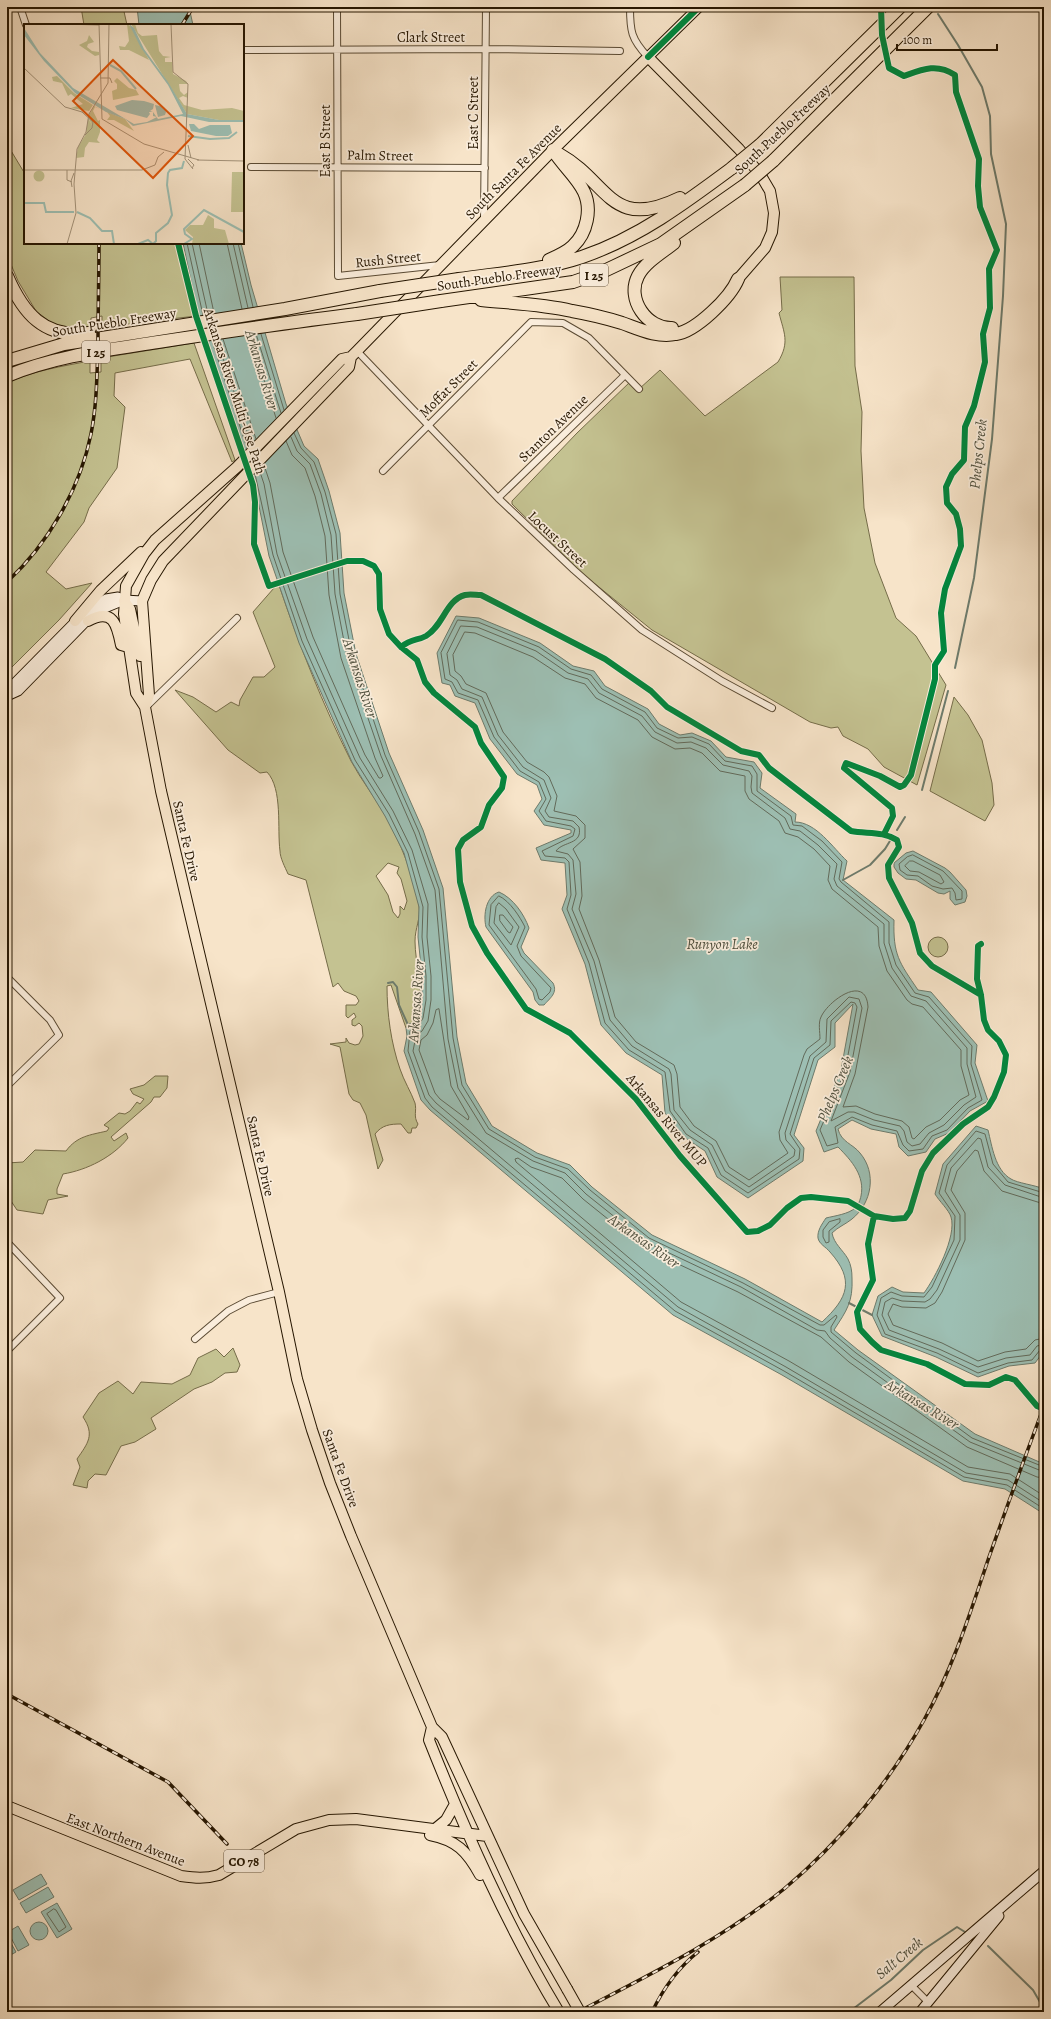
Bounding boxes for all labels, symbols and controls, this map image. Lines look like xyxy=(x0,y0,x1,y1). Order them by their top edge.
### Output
inset map xyxy=(24,24,244,244)
scale bar xyxy=(897,26,997,52)
street label: Clark Street xyxy=(397,28,465,47)
text: 100 m xyxy=(903,32,932,48)
street label: East C Street xyxy=(464,76,483,150)
street label: South Pueblo Freeway xyxy=(730,79,835,179)
street label: East B Street xyxy=(316,104,335,178)
street label: South Santa Fe Avenue xyxy=(461,119,566,224)
street label: Palm Street xyxy=(347,145,414,166)
street label: Rush Street xyxy=(354,247,422,272)
street label: South Pueblo Freeway xyxy=(436,259,563,296)
road number: I 25 xyxy=(580,264,608,286)
street label: South Pueblo Freeway xyxy=(51,303,178,342)
street label: Arkansas River Multi-Use Path xyxy=(198,305,271,477)
water label: Arkansas River xyxy=(240,327,284,413)
road number: I 25 xyxy=(82,341,110,363)
street label: Moffat Street xyxy=(415,355,482,422)
street label: Stanton Avenue xyxy=(514,390,592,466)
water label: Phelps Creek xyxy=(964,418,992,490)
street label: Locust Street xyxy=(524,507,592,572)
water label: Arkansas River xyxy=(337,635,383,721)
street label: Santa Fe Drive xyxy=(168,799,205,883)
water label: Runyon Lake xyxy=(686,934,758,954)
water label: Arkansas River xyxy=(403,958,429,1044)
water label: Phelps Creek xyxy=(812,1052,858,1125)
street label: Arkansas River MUP xyxy=(621,1069,712,1171)
street label: Santa Fe Drive xyxy=(242,1114,279,1198)
water label: Arkansas River xyxy=(604,1208,684,1273)
water label: Arkansas River xyxy=(880,1374,963,1434)
street label: Santa Fe Drive xyxy=(318,1426,364,1510)
street label: East Northern Avenue xyxy=(64,1808,188,1871)
road number: CO 78 xyxy=(224,1850,264,1872)
water label: Salt Creek xyxy=(871,1932,927,1984)

